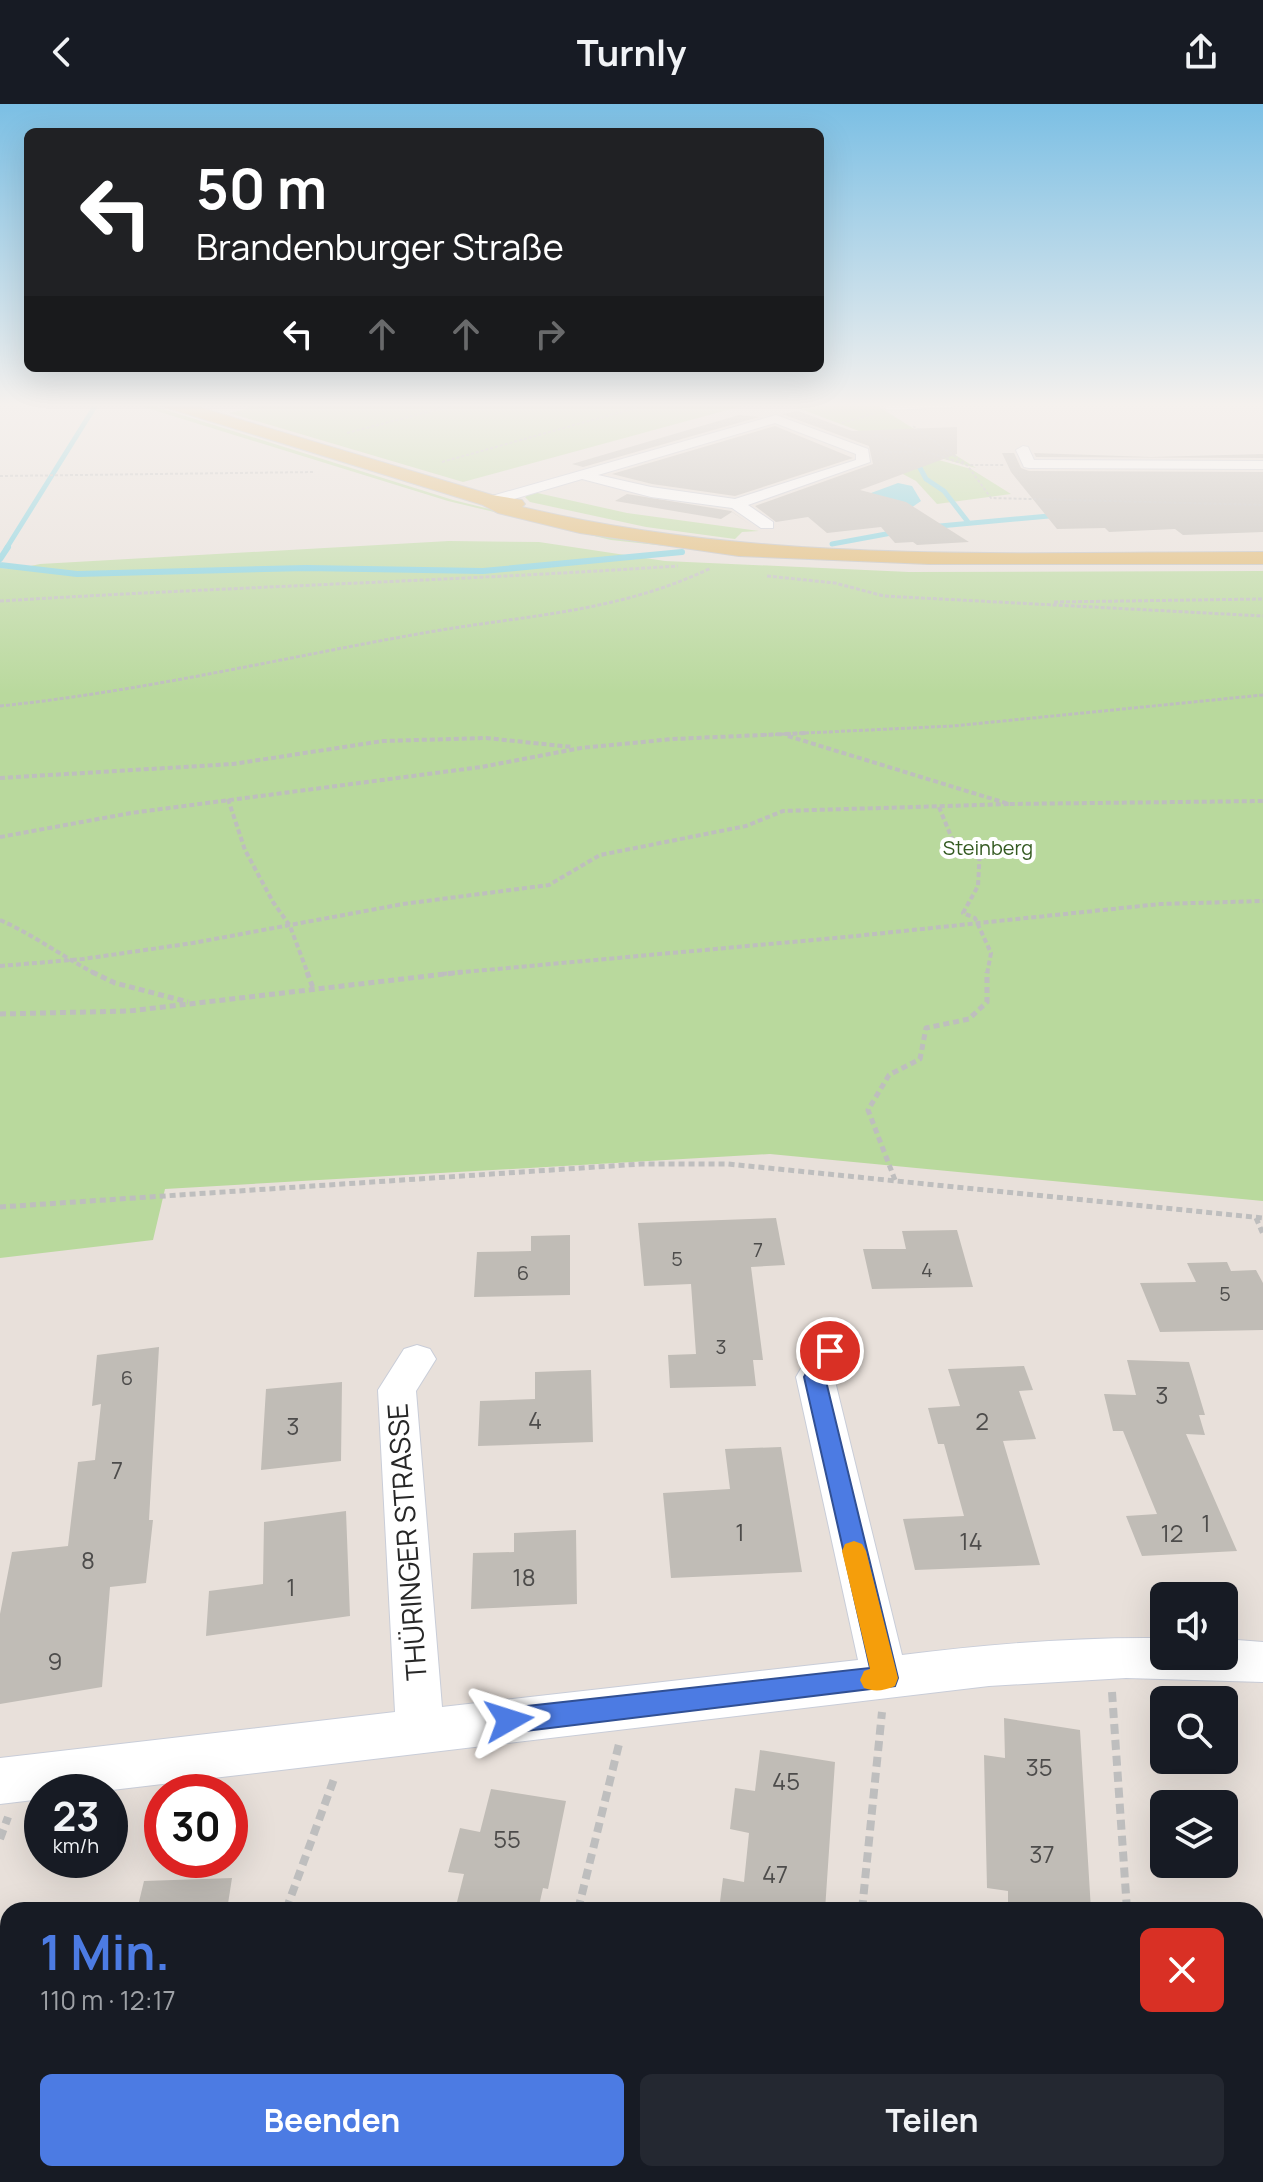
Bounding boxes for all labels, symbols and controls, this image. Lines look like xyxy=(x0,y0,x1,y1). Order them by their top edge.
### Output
text: Turnly xyxy=(577,28,686,77)
icon: back xyxy=(40,30,84,74)
icon: share xyxy=(1179,30,1223,74)
text: 50 m xyxy=(196,149,327,226)
icon: left xyxy=(64,160,168,264)
text: Brandenburger Straße xyxy=(196,222,564,271)
icon: left xyxy=(276,312,320,356)
icon: ahead xyxy=(360,312,404,356)
icon: ahead xyxy=(444,312,488,356)
icon: right xyxy=(528,312,572,356)
park label: Steinberg xyxy=(943,834,1033,861)
house number: 7 xyxy=(753,1236,763,1263)
house number: 5 xyxy=(671,1245,683,1272)
house number: 4 xyxy=(921,1256,933,1283)
house number: 6 xyxy=(517,1259,529,1286)
house number: 5 xyxy=(1219,1280,1231,1307)
pin xyxy=(796,1317,864,1385)
icon: arrive xyxy=(808,1329,852,1373)
house number: 3 xyxy=(715,1333,727,1360)
house number: 6 xyxy=(121,1364,133,1391)
house number: 3 xyxy=(1155,1378,1169,1411)
street label: THÜRINGER STRASSE xyxy=(377,1402,435,1682)
house number: 4 xyxy=(528,1403,542,1436)
house number: 2 xyxy=(975,1404,989,1437)
house number: 3 xyxy=(286,1409,300,1442)
house number: 7 xyxy=(111,1453,123,1486)
house number: 1 xyxy=(1201,1506,1211,1539)
house number: 1 xyxy=(735,1515,745,1548)
house number: 12 xyxy=(1160,1516,1184,1549)
house number: 14 xyxy=(959,1524,983,1557)
house number: 8 xyxy=(81,1543,95,1576)
house number: 18 xyxy=(512,1560,536,1593)
house number: 1 xyxy=(286,1570,296,1603)
map controls xyxy=(1150,1582,1238,1878)
button: sound xyxy=(1150,1582,1238,1670)
house number: 9 xyxy=(48,1644,62,1677)
position arrow xyxy=(467,1678,551,1762)
button: search xyxy=(1150,1686,1238,1774)
house number: 35 xyxy=(1025,1750,1053,1783)
house number: 45 xyxy=(772,1764,800,1797)
speed limit sign: 30 xyxy=(144,1774,248,1878)
text: 23 xyxy=(52,1788,100,1843)
button: layers xyxy=(1150,1790,1238,1878)
house number: 55 xyxy=(493,1822,521,1855)
text: km/h xyxy=(53,1832,99,1859)
house number: 37 xyxy=(1029,1837,1055,1870)
house number: 47 xyxy=(762,1857,788,1890)
text: 1 Min. xyxy=(40,1919,170,1984)
button: close xyxy=(1140,1928,1224,2012)
text: 110 m · 12:17 xyxy=(40,1982,176,2018)
button: Beenden xyxy=(40,2074,624,2166)
button: Teilen xyxy=(640,2074,1224,2166)

